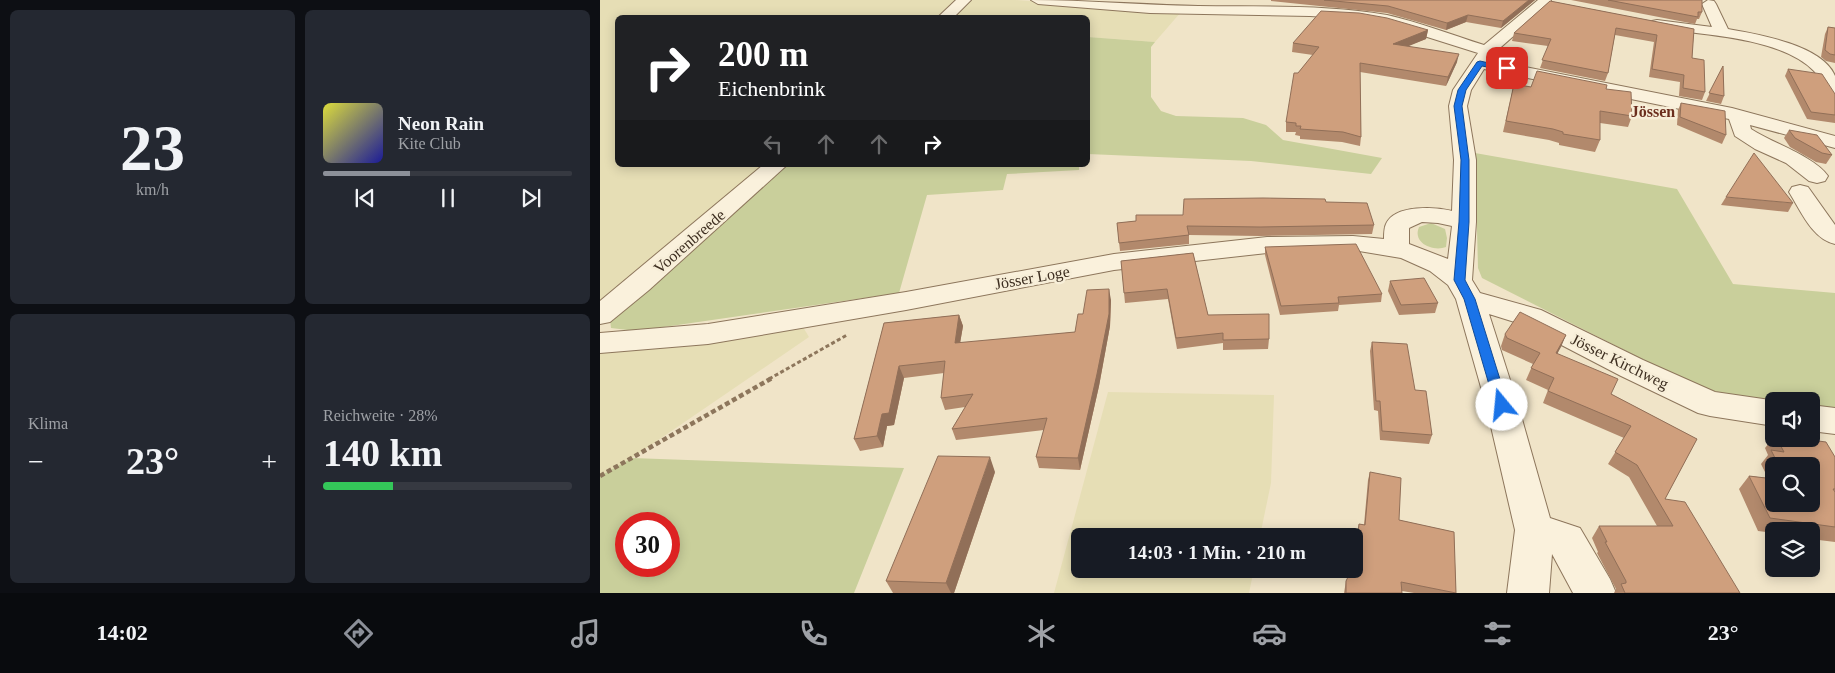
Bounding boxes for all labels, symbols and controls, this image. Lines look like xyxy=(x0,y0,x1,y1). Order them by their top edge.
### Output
icon: right xyxy=(635,35,700,100)
text: 200 m xyxy=(718,35,808,74)
pin xyxy=(1486,47,1528,89)
icon: arrive xyxy=(1493,54,1521,82)
text: Eichenbrink xyxy=(718,76,826,101)
district label: Jössen xyxy=(1631,103,1675,120)
text: 23 xyxy=(120,112,185,184)
text: Neon Rain xyxy=(398,113,484,134)
icon: left xyxy=(759,130,787,158)
icon: ahead xyxy=(812,130,840,158)
icon: ahead xyxy=(865,130,893,158)
icon: right xyxy=(918,130,946,158)
text: Kite Club xyxy=(398,135,461,152)
text: km/h xyxy=(136,181,169,198)
icon: previous xyxy=(351,184,379,212)
icon: pause xyxy=(434,184,462,212)
icon: next xyxy=(517,184,545,212)
street label: Voorenbreede xyxy=(650,206,728,277)
street label: Jösser Loge xyxy=(993,263,1071,293)
street label: Jösser Kirchweg xyxy=(1568,331,1671,393)
position arrow xyxy=(1475,378,1527,430)
map controls xyxy=(1765,392,1820,577)
button: sound xyxy=(1765,392,1820,447)
text: Reichweite · 28% xyxy=(323,407,438,424)
text: Klima xyxy=(28,415,68,432)
text: 140 km xyxy=(323,432,442,474)
text: 23° xyxy=(126,440,179,482)
text: − xyxy=(28,446,44,477)
text: + xyxy=(261,446,277,477)
button: search xyxy=(1765,457,1820,512)
speed limit sign: 30 xyxy=(615,512,680,577)
button: layers xyxy=(1765,522,1820,577)
text: 14:03 · 1 Min. · 210 m xyxy=(1128,542,1306,563)
icon: directions xyxy=(341,616,376,651)
icon: music xyxy=(568,616,603,651)
icon: phone xyxy=(796,616,831,651)
icon: climate xyxy=(1024,616,1059,651)
icon: car xyxy=(1252,616,1287,651)
icon: filters xyxy=(1480,616,1515,651)
text: 14:02 xyxy=(96,620,148,645)
text: 23° xyxy=(1708,620,1738,645)

